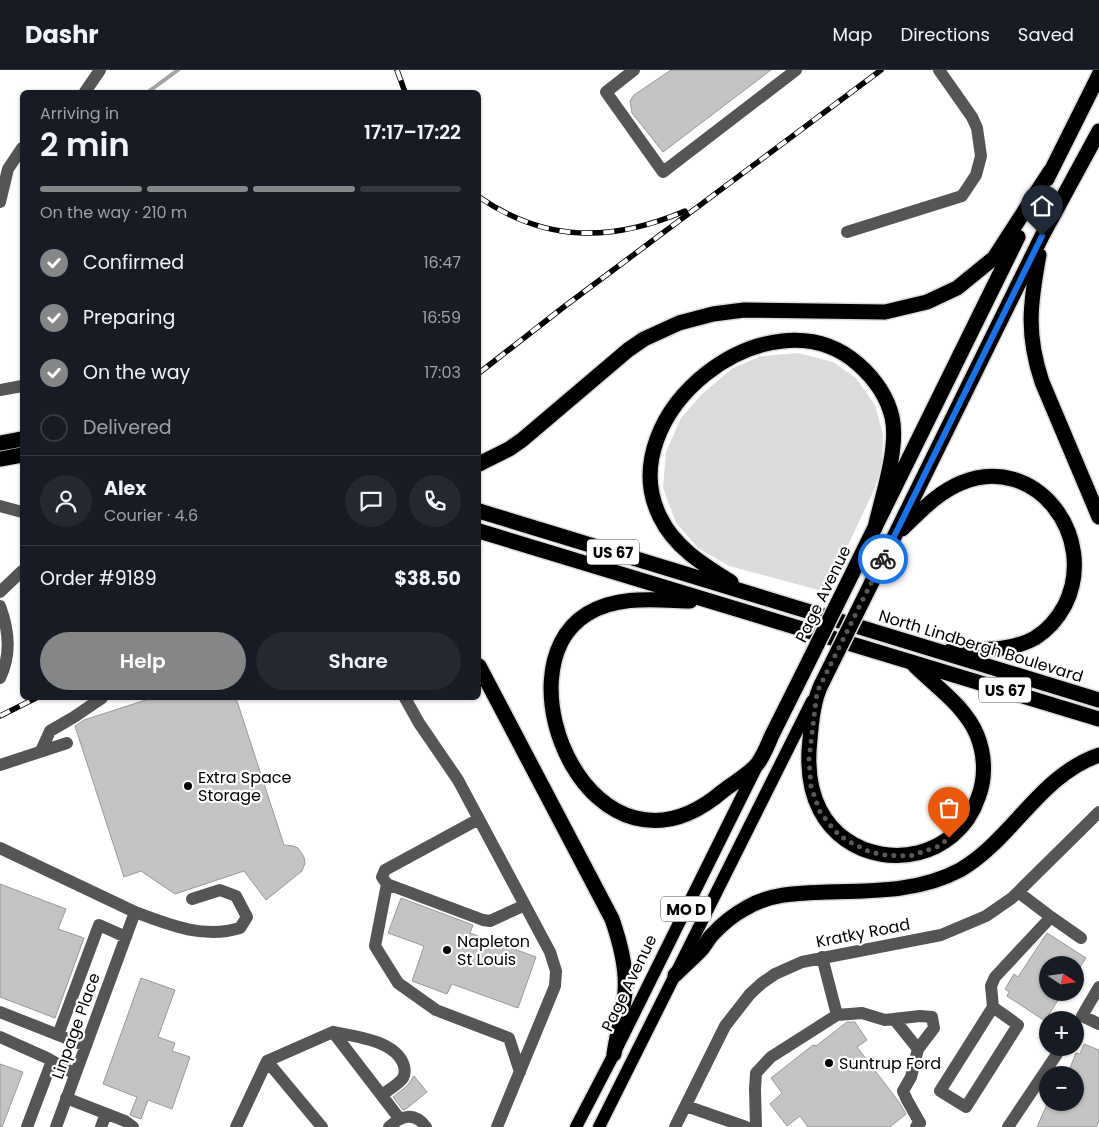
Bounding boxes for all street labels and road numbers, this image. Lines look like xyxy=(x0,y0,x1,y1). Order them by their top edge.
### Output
road number: US 67 xyxy=(587,540,639,564)
street label: Page Avenue xyxy=(790,542,856,646)
street label: North Lindbergh Boulevard xyxy=(876,604,1086,688)
road number: US 67 xyxy=(979,678,1031,702)
road number: MO D xyxy=(661,896,711,922)
street label: Kratky Road xyxy=(814,913,912,953)
street label: Page Avenue xyxy=(596,931,662,1035)
street label: Linpage Place xyxy=(46,970,106,1082)

